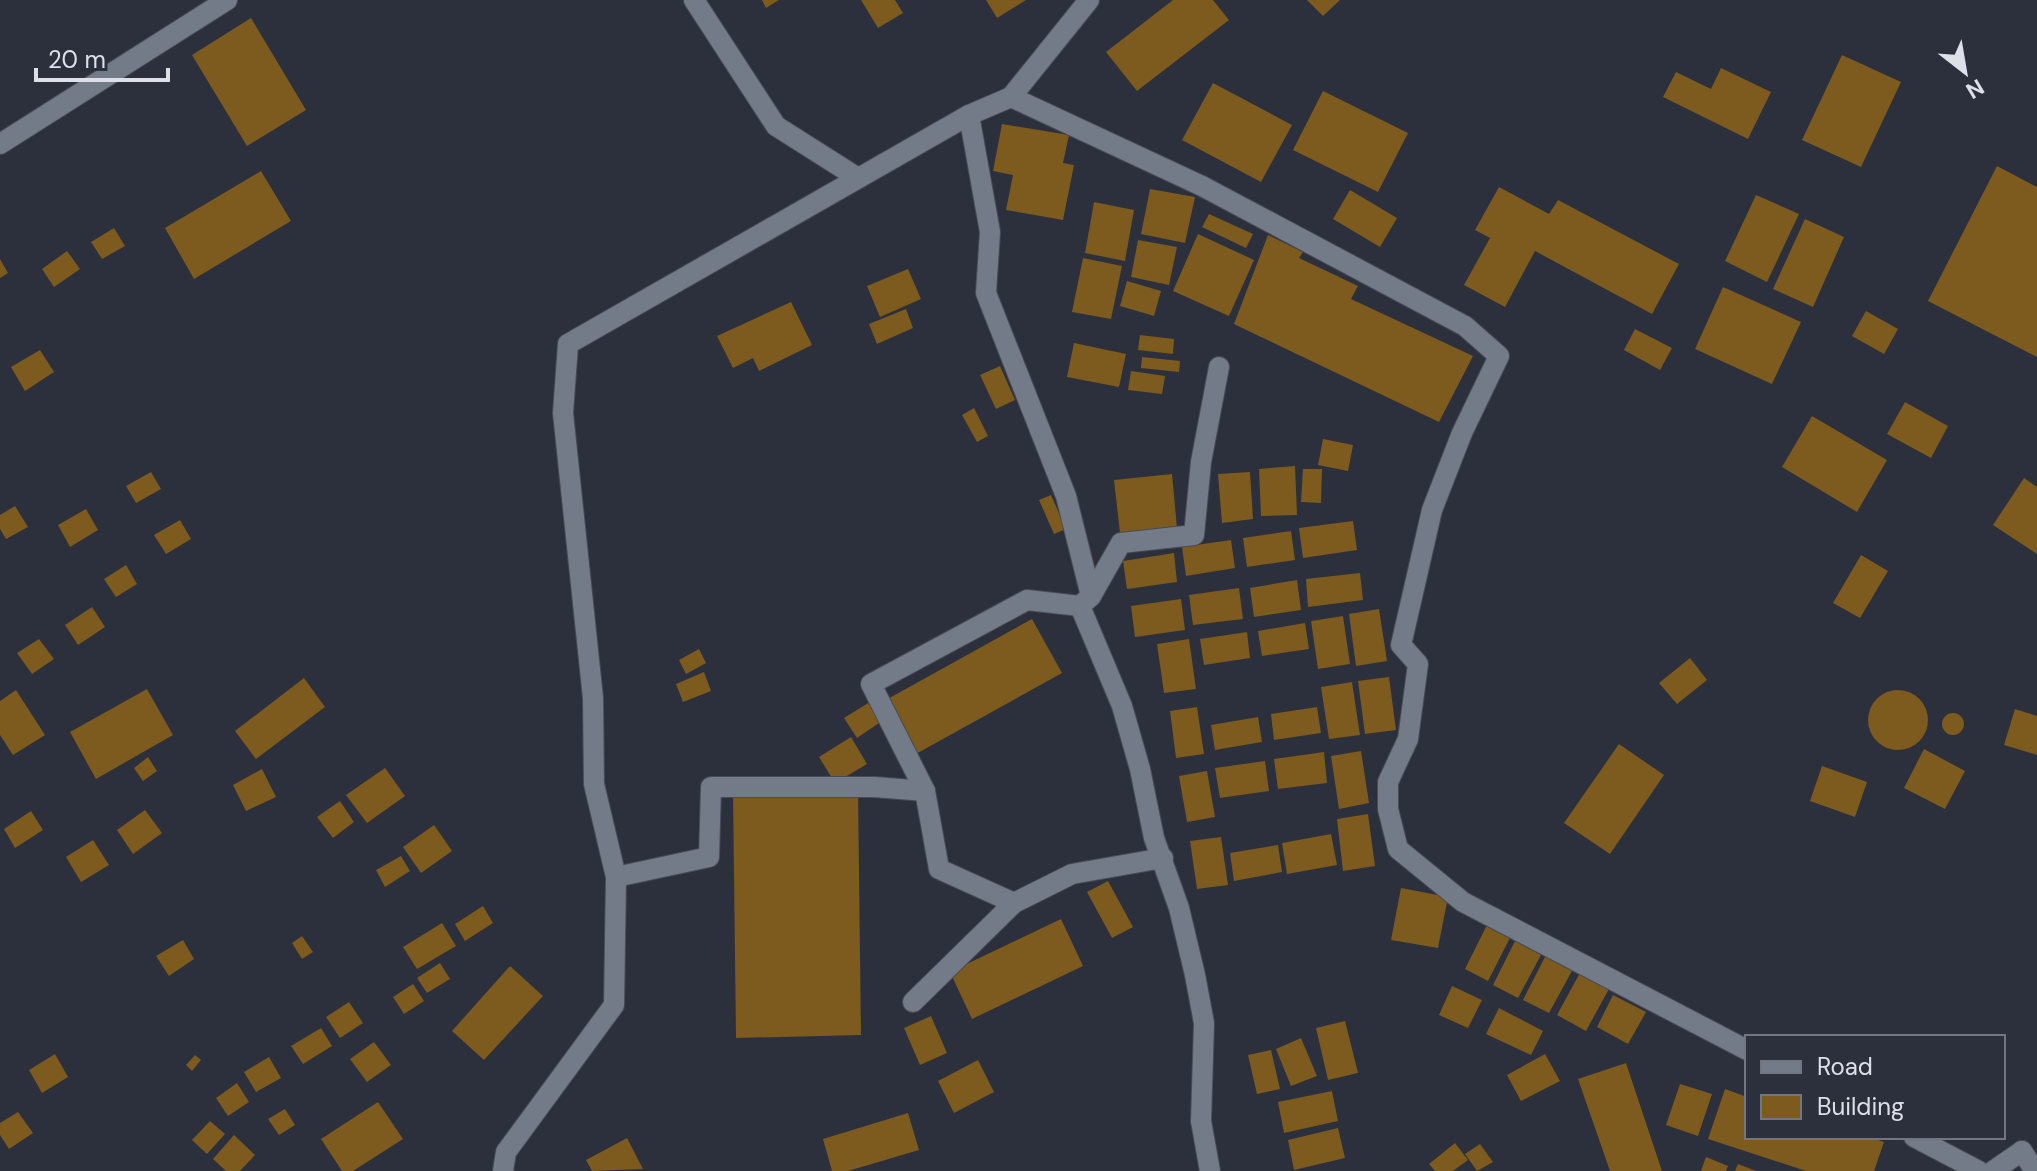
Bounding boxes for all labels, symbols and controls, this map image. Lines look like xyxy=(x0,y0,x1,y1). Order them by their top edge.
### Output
scale bar xyxy=(36,32,168,82)
north arrow xyxy=(1925,32,2005,112)
text: 20 m xyxy=(48,44,106,75)
text: N xyxy=(1961,72,1989,105)
legend xyxy=(1745,1035,2005,1139)
text: Road xyxy=(1817,1051,1873,1082)
text: Building xyxy=(1817,1091,1904,1122)

